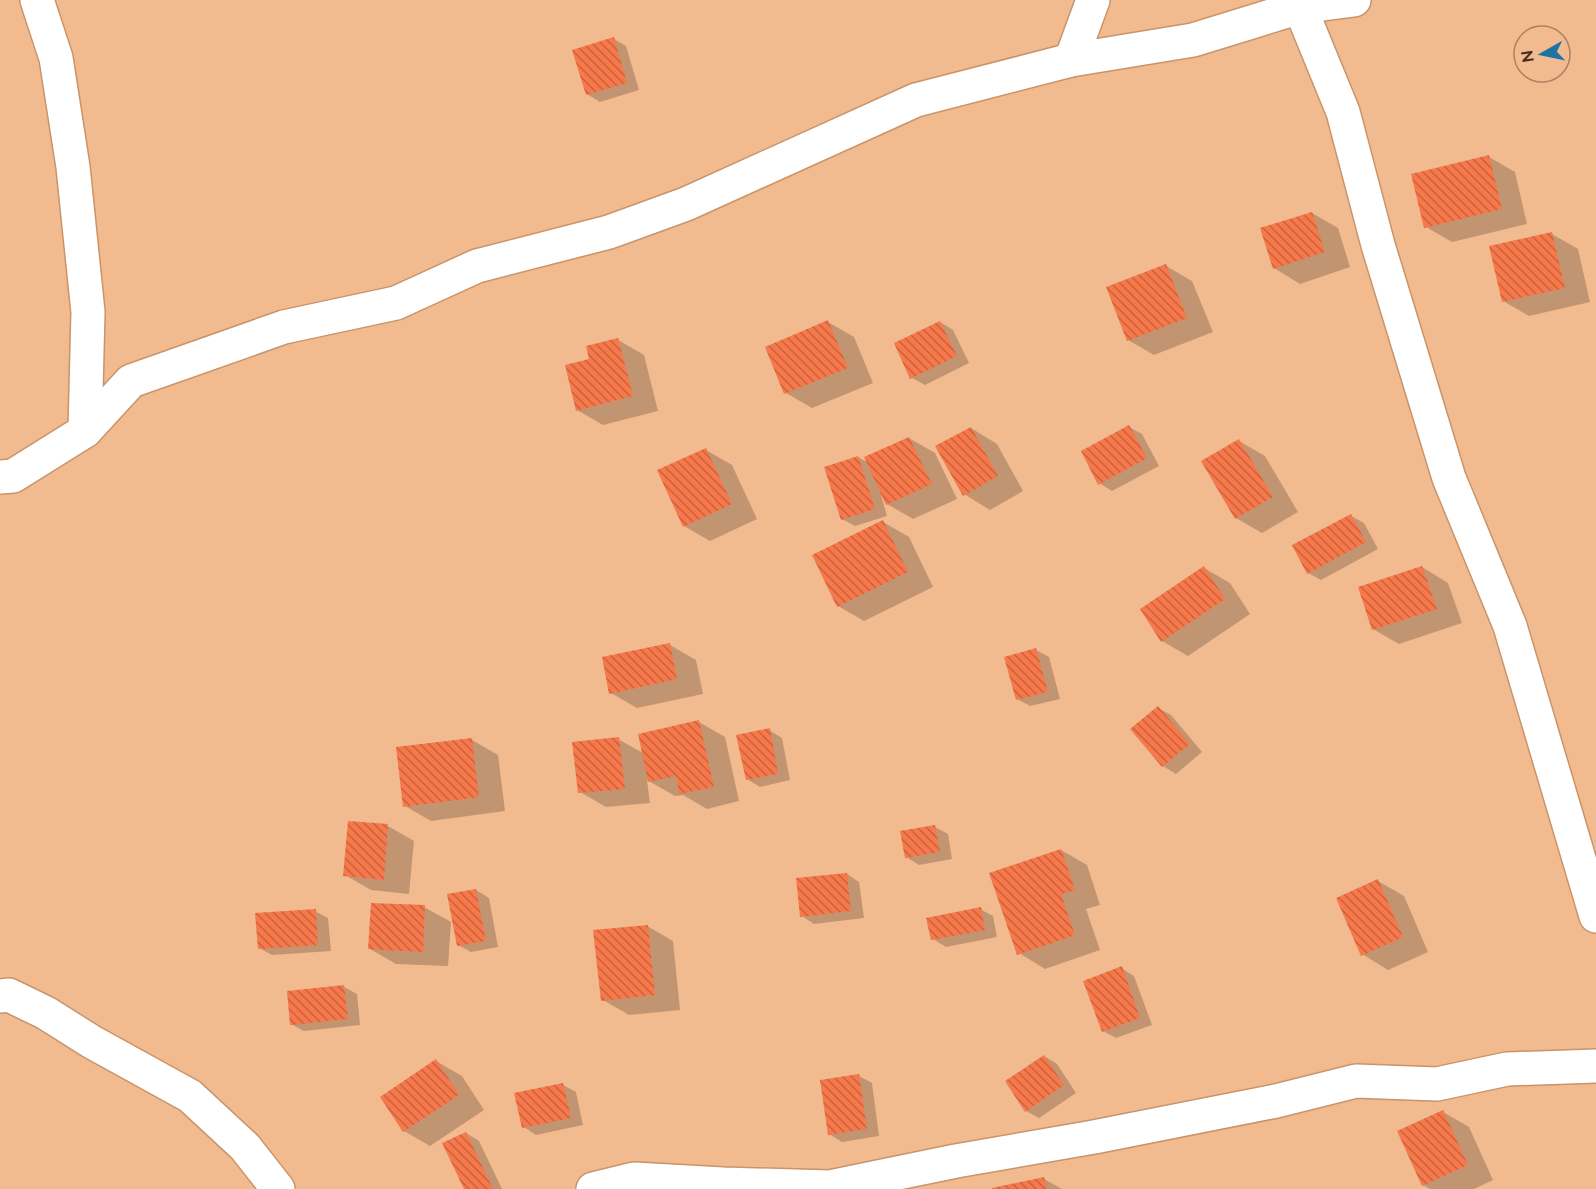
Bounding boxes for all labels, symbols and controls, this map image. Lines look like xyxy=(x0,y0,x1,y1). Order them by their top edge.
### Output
north arrow xyxy=(1512,24,1572,84)
text: N xyxy=(1517,49,1538,64)

